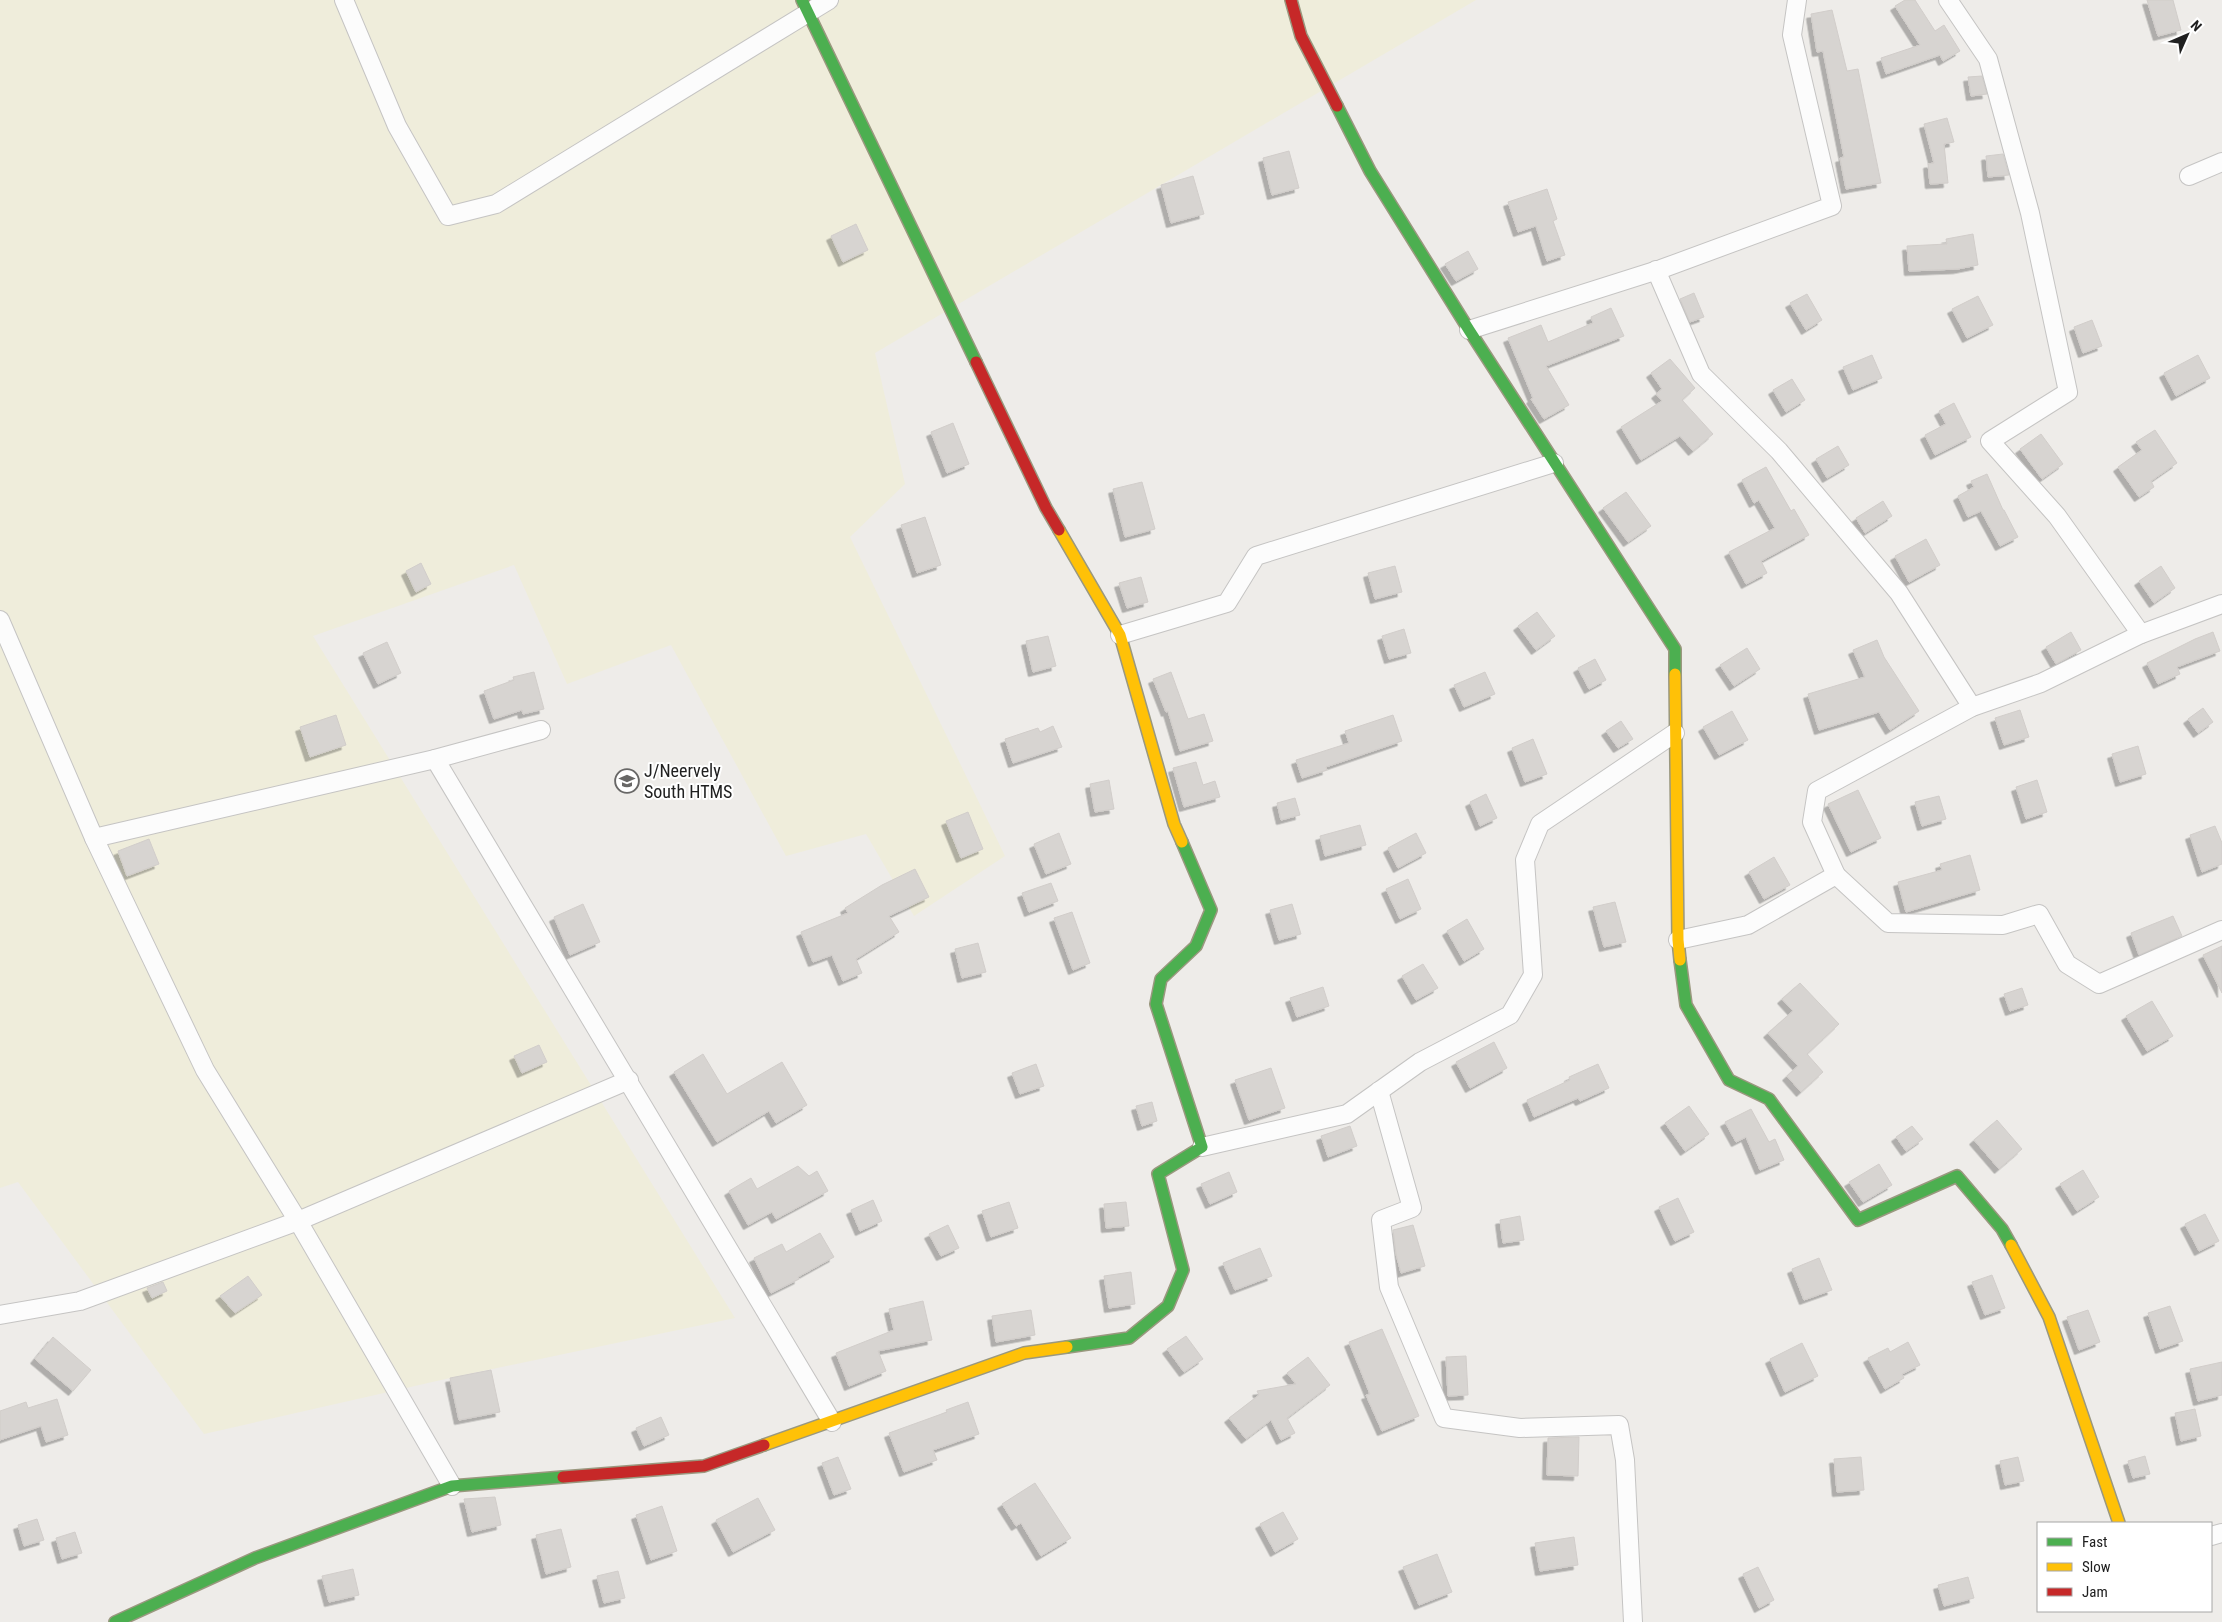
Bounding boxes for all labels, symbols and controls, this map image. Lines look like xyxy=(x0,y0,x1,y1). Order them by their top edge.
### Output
north arrow xyxy=(2162,10,2212,60)
text: N xyxy=(2188,17,2205,34)
place label: J/Neervely South HTMS xyxy=(644,760,732,802)
school or university icon: J/Neervely South HTMS xyxy=(614,768,640,794)
legend xyxy=(2037,1522,2212,1612)
text: Fast xyxy=(2082,1533,2107,1551)
text: Slow xyxy=(2082,1558,2111,1576)
text: Jam xyxy=(2082,1583,2108,1601)

